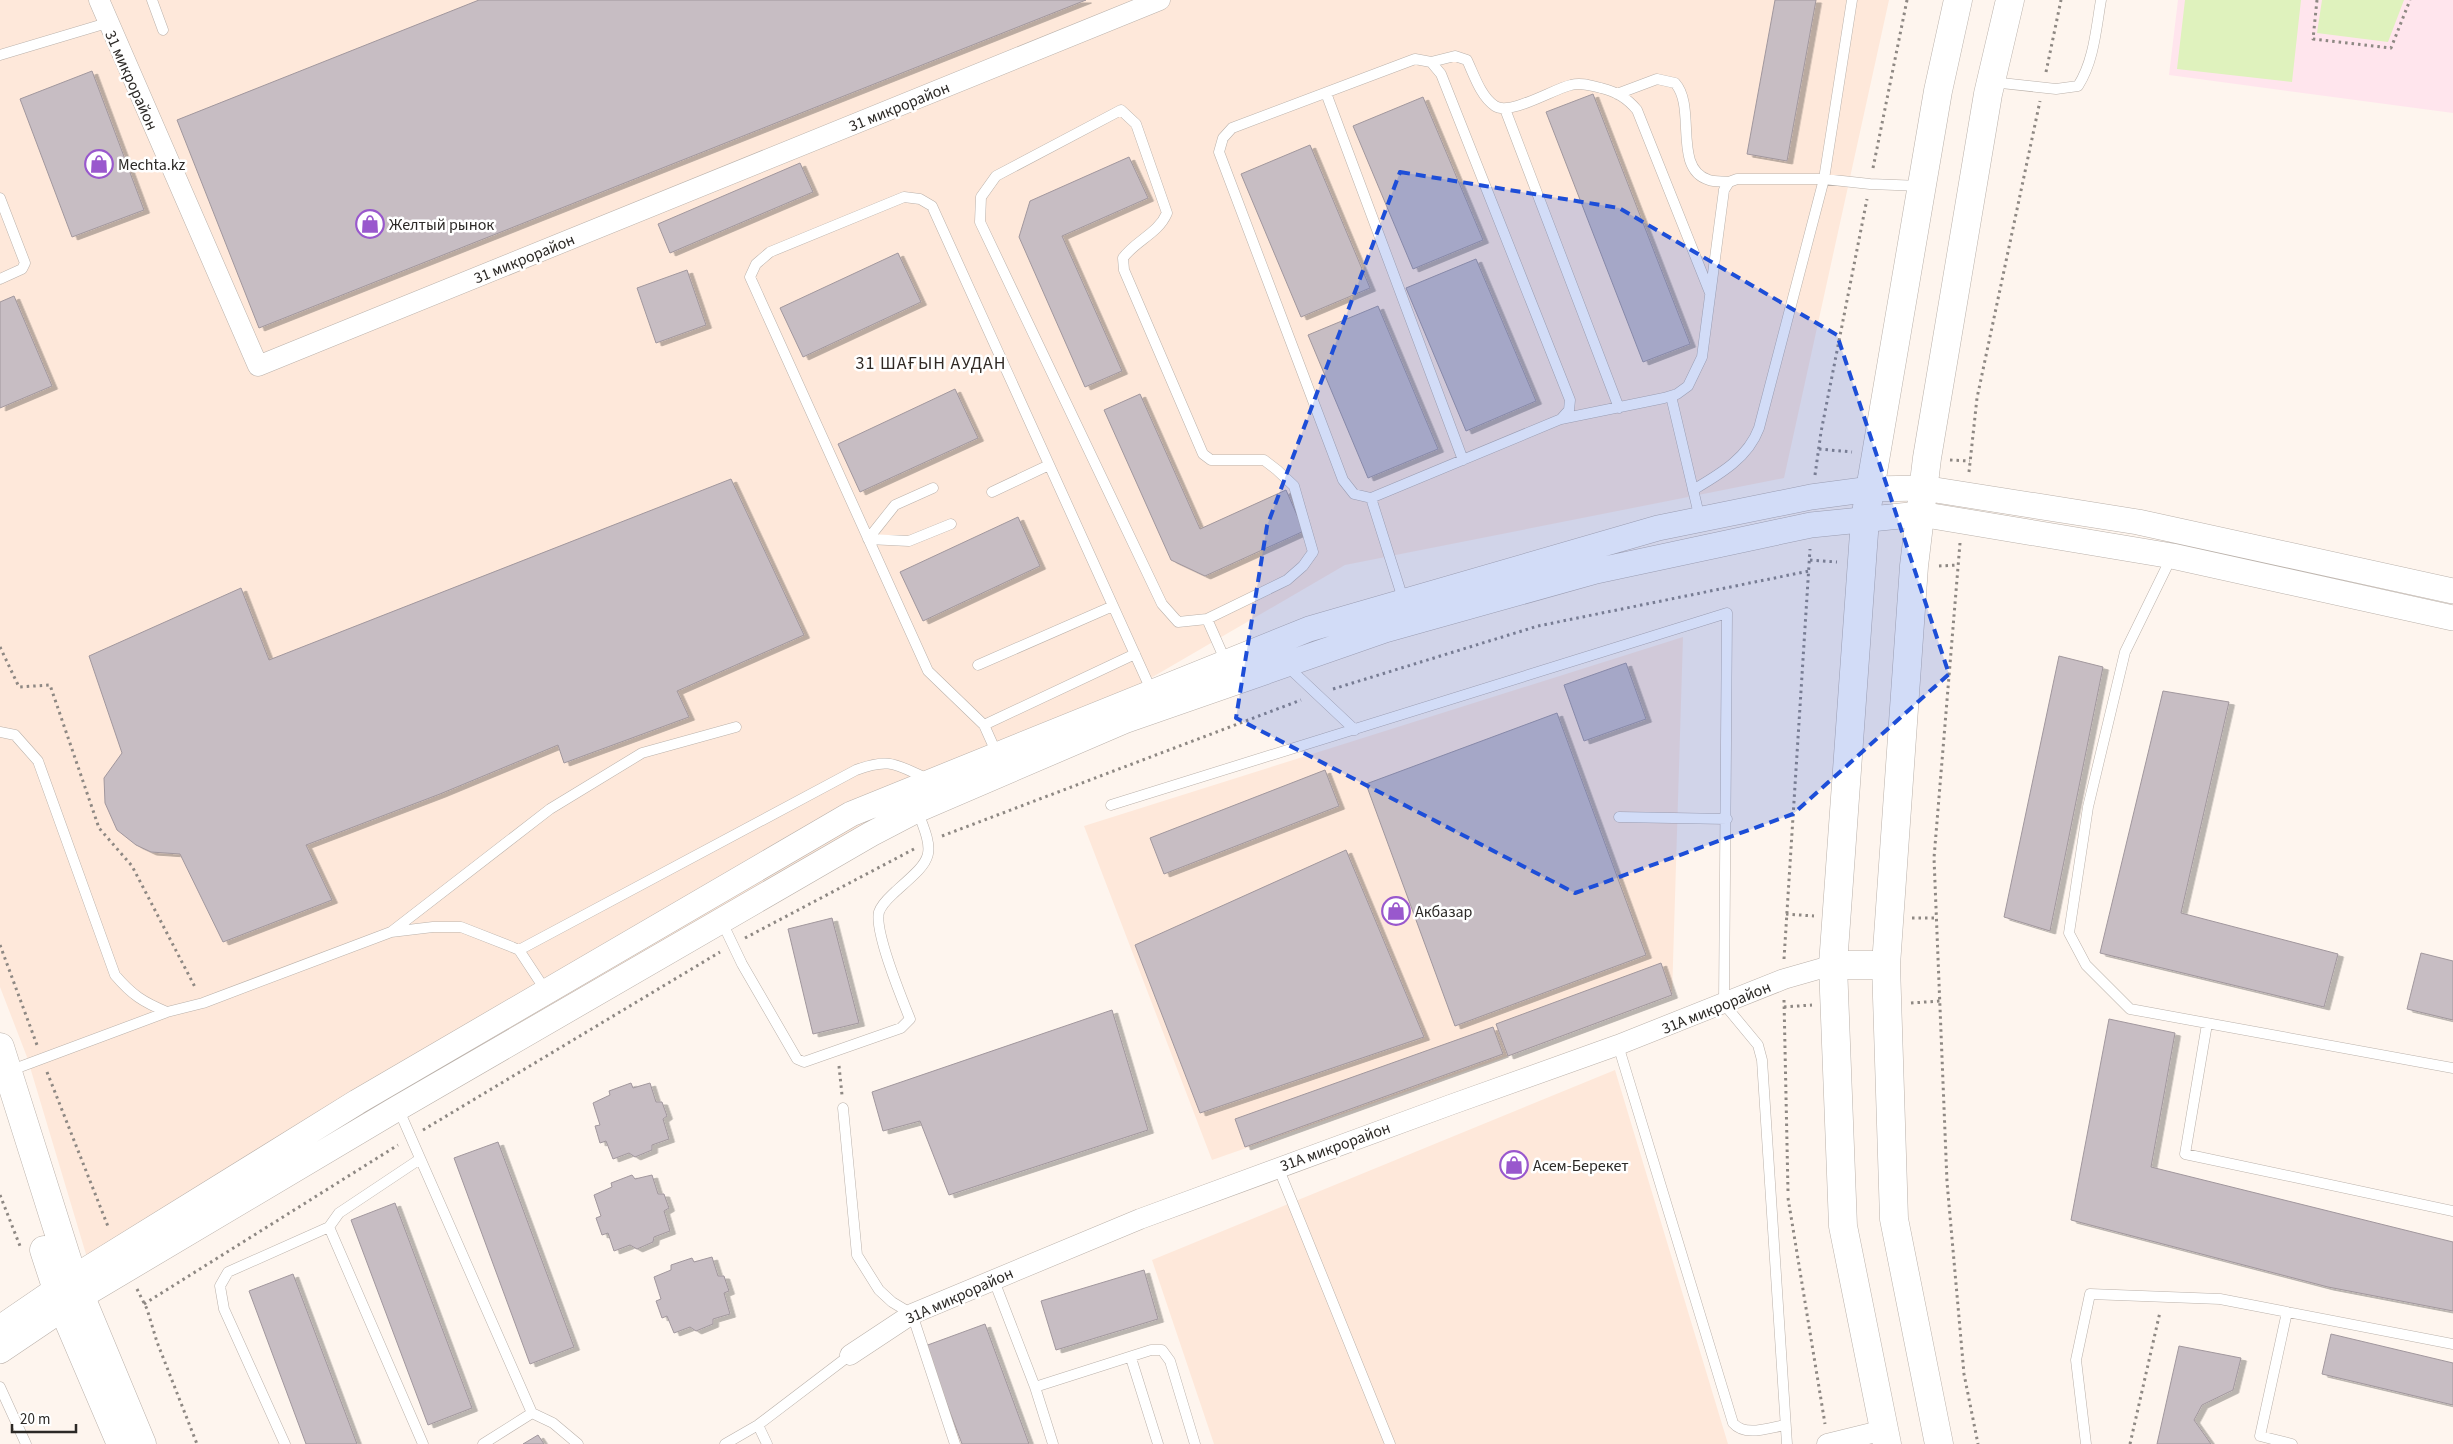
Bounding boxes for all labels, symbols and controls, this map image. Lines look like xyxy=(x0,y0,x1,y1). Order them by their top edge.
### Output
street label: 31 микрорайон xyxy=(99,27,163,134)
street label: 31 микрорайон xyxy=(846,77,953,137)
shop icon: Mechta.kz xyxy=(84,149,114,179)
place label: Mechta.kz xyxy=(118,154,185,176)
shop icon: Желтый рынок xyxy=(355,209,385,239)
place label: Желтый рынок xyxy=(389,214,494,236)
street label: 31 микрорайон xyxy=(471,229,578,289)
district label: 31 ШАҒЫН АУДАН xyxy=(855,351,1007,376)
shop icon: Акбазар xyxy=(1381,896,1411,926)
place label: Акбазар xyxy=(1415,901,1473,923)
street label: 31А микрорайон xyxy=(1659,976,1774,1040)
street label: 31А микрорайон xyxy=(1277,1117,1394,1177)
shop icon: Асем-Берекет xyxy=(1499,1150,1529,1180)
place label: Асем-Берекет xyxy=(1533,1155,1629,1177)
street label: 31А микрорайон xyxy=(902,1262,1017,1330)
scale bar xyxy=(12,1402,76,1434)
text: 20 m xyxy=(20,1409,50,1430)

